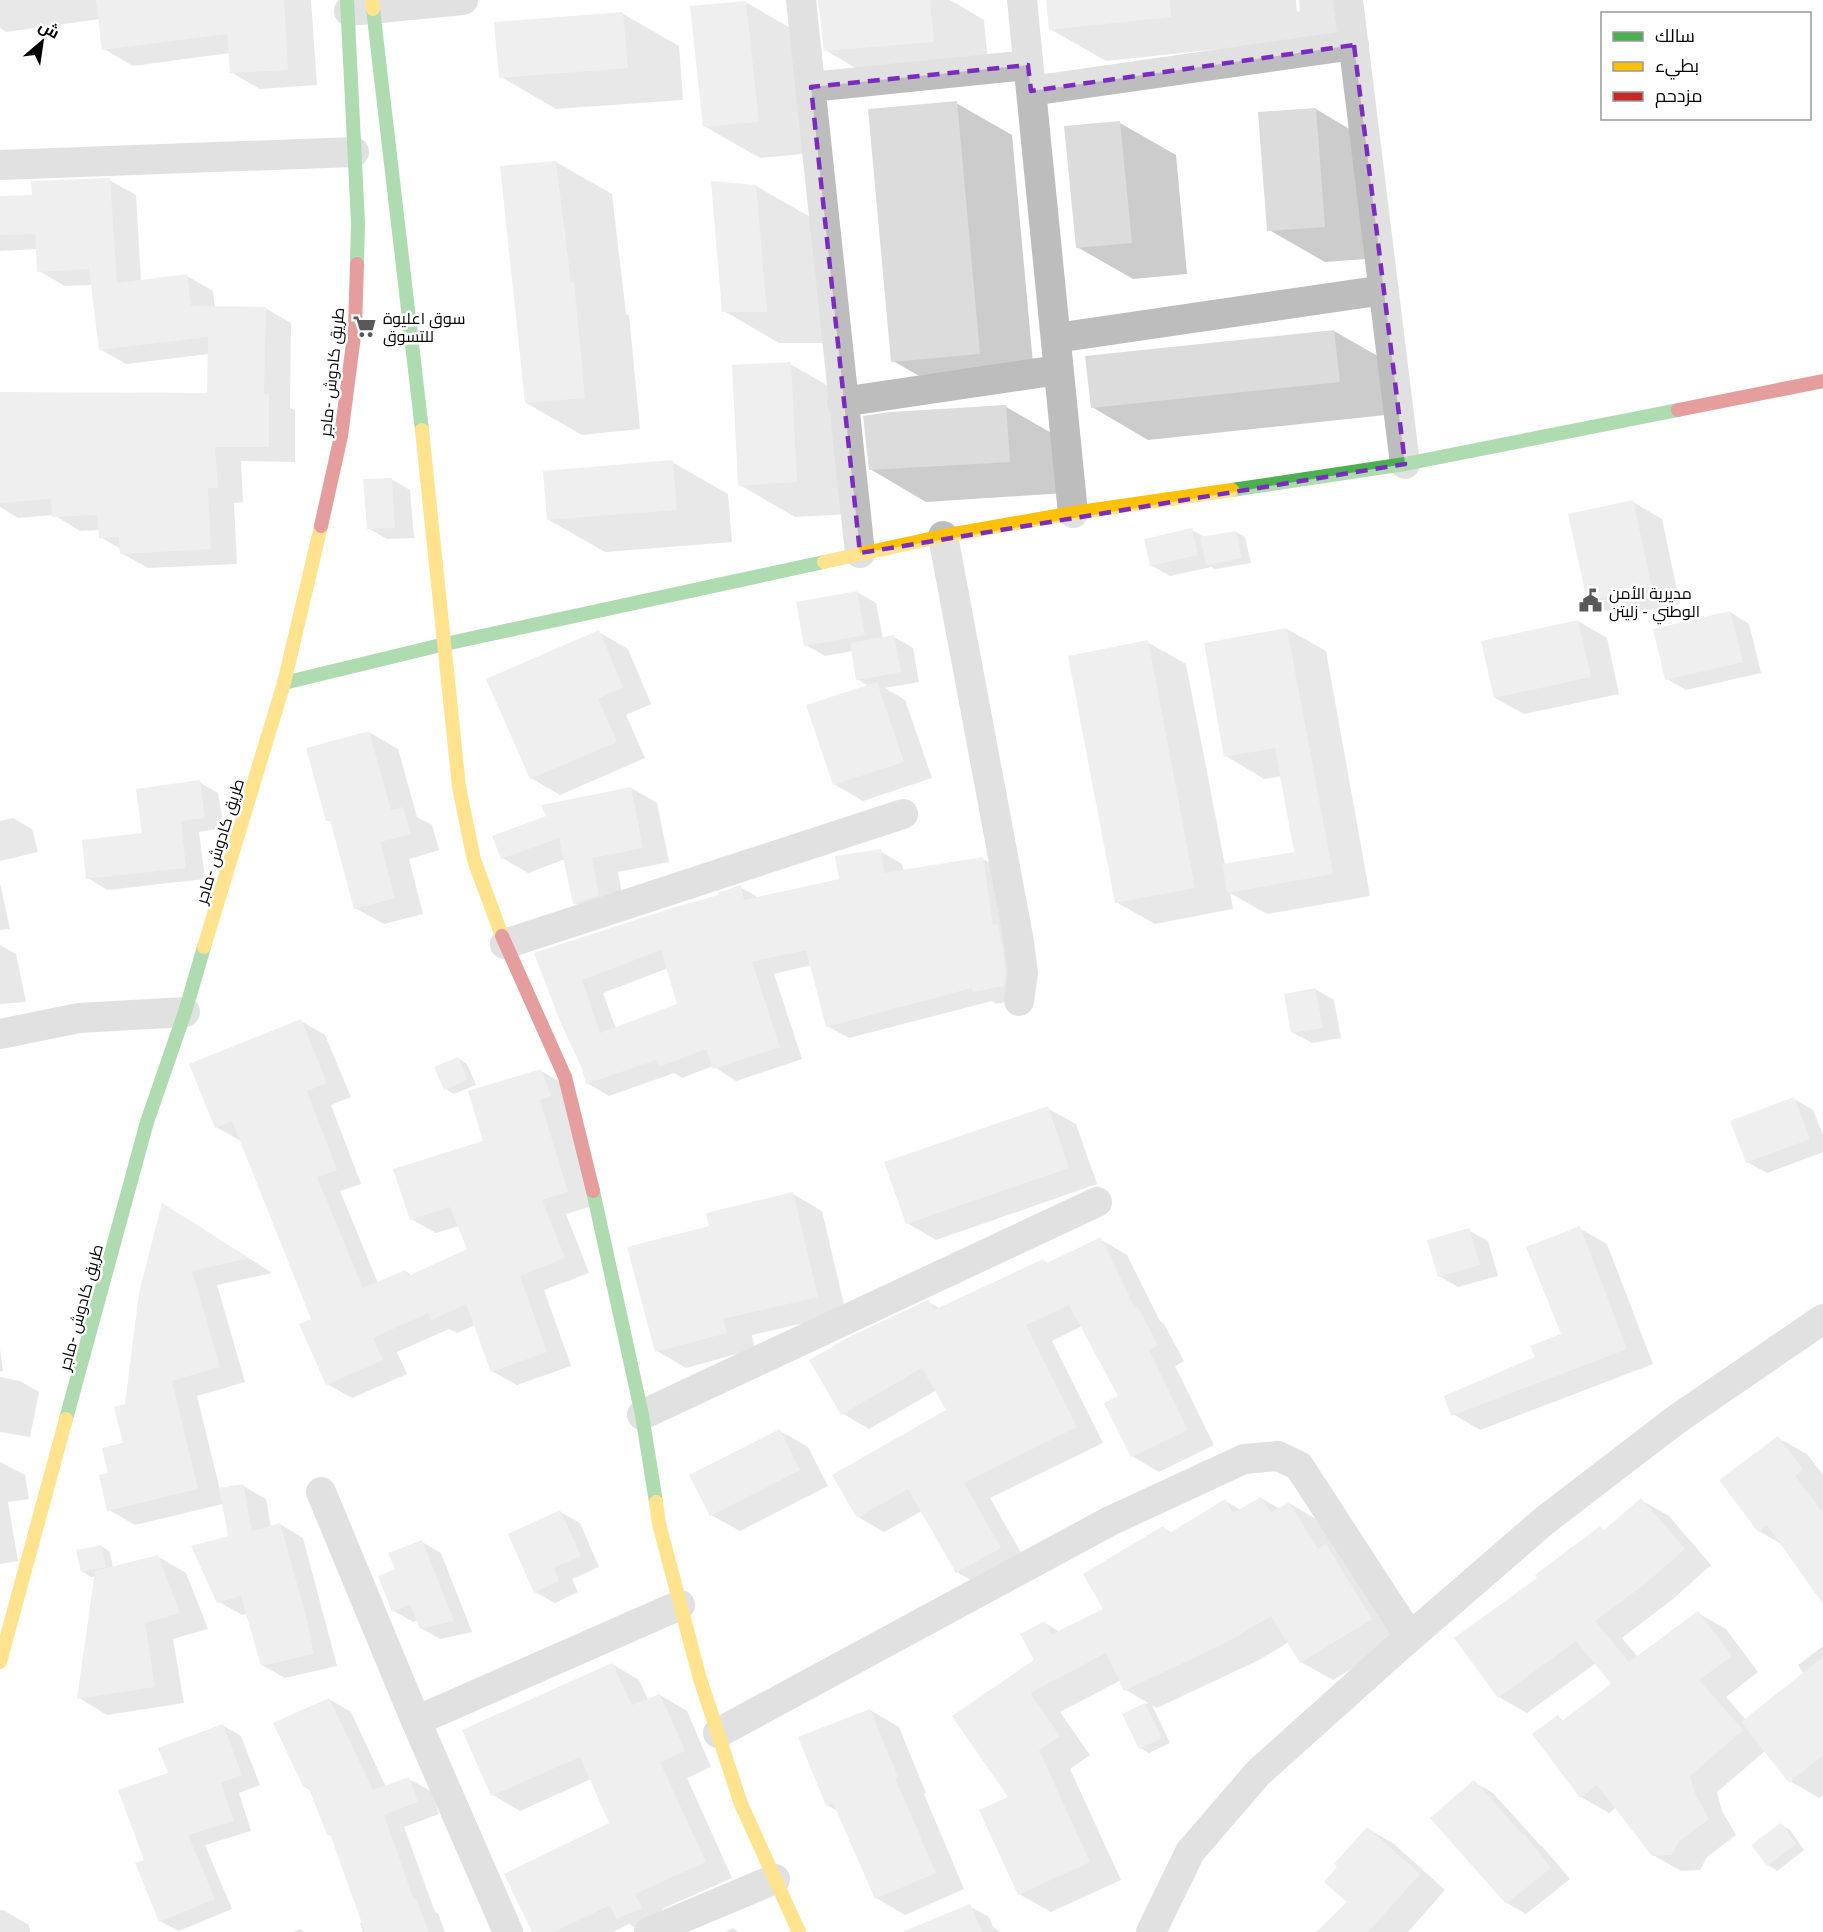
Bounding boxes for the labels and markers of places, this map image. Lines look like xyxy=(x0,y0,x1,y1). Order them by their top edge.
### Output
place label: سوق اعليوة للتسوق xyxy=(383,308,465,347)
supermarket icon: سوق اعليوة للتسوق xyxy=(352,313,378,339)
place label: مديرية الأمن الوطني - زليتن xyxy=(1609,583,1700,625)
public building icon: مديرية الأمن الوطني - زليتن xyxy=(1578,588,1604,614)

